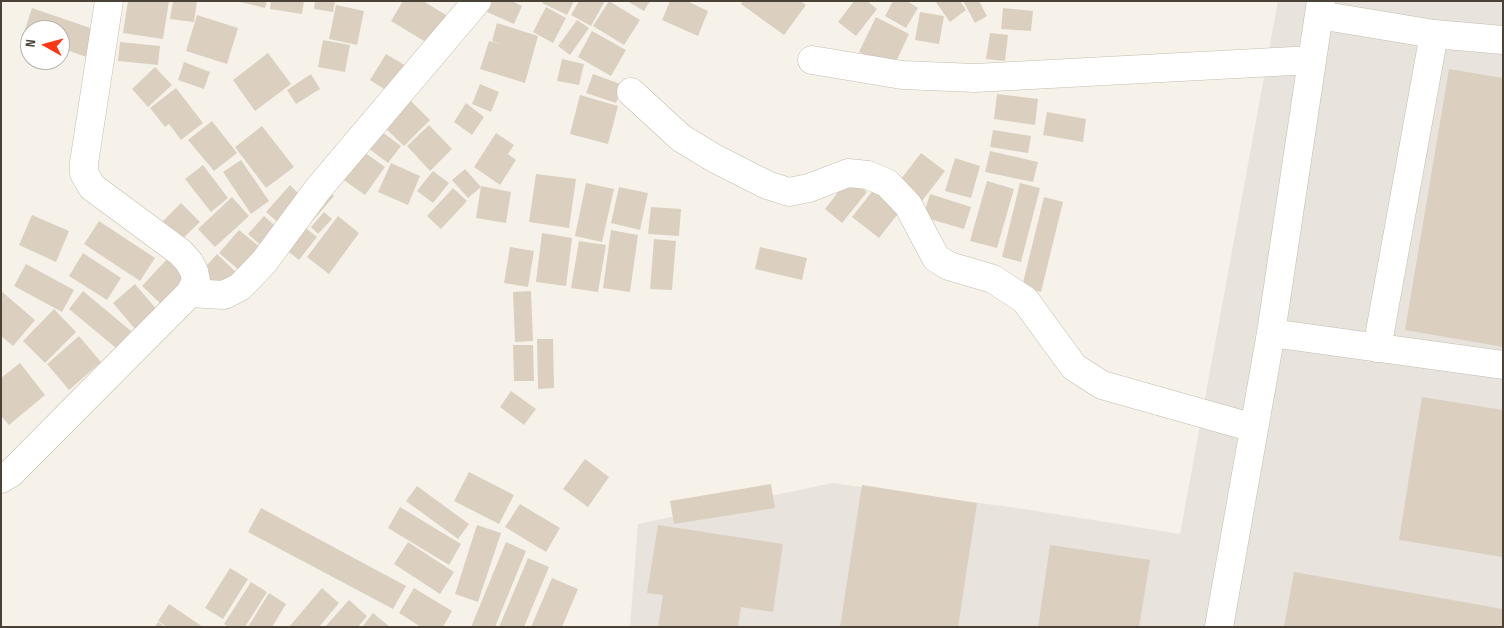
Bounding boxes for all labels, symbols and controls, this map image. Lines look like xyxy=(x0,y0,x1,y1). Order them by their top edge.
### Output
north arrow xyxy=(20,20,70,70)
text: N xyxy=(22,38,39,48)

